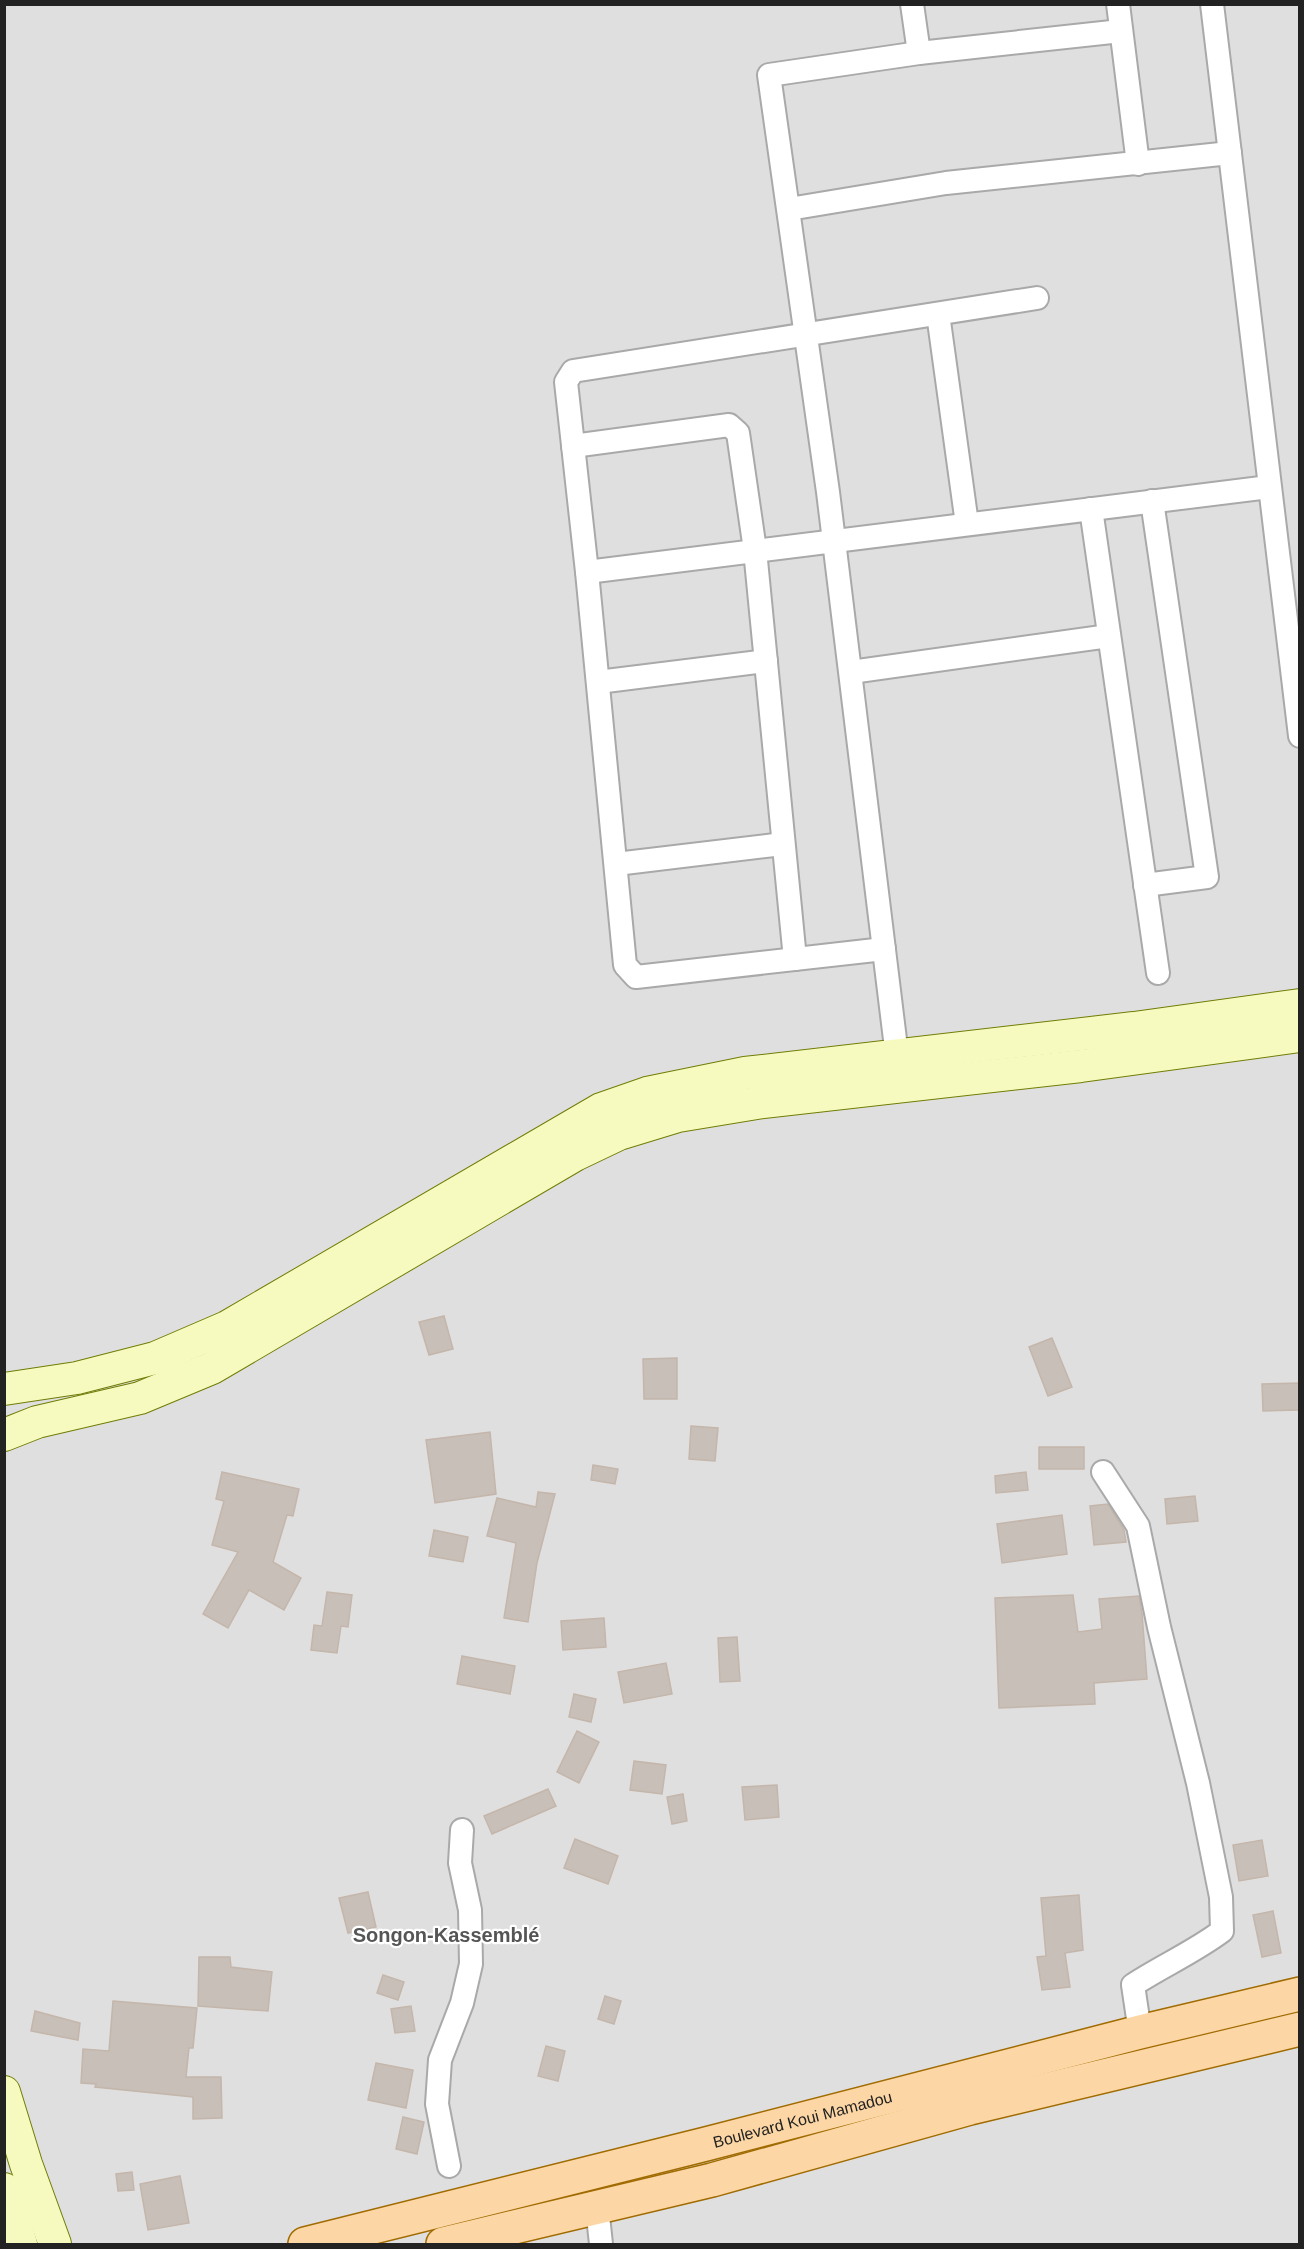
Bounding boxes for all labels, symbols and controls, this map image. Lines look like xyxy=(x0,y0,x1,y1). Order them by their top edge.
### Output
district label: Songon-Kassemblé xyxy=(353,1924,539,1946)
street label: Boulevard Koui Mamadou xyxy=(711,2088,894,2151)

